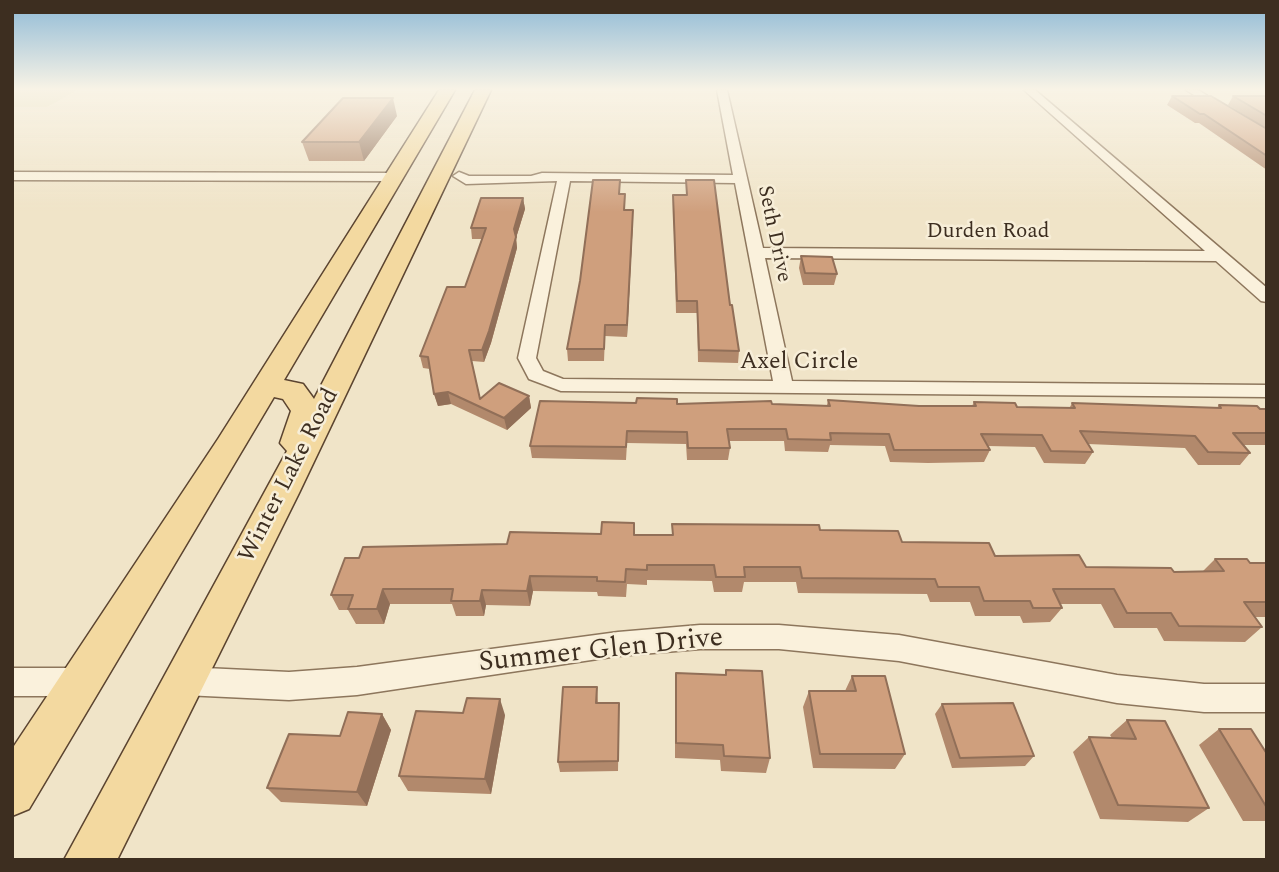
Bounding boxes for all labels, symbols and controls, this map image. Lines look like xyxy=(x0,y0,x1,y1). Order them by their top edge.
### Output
street label: Seth Drive xyxy=(750,183,796,285)
street label: Durden Road xyxy=(926,220,1050,246)
street label: Axel Circle xyxy=(740,349,858,377)
street label: Winter Lake Road xyxy=(234,384,346,568)
street label: Summer Glen Drive xyxy=(477,622,725,682)

